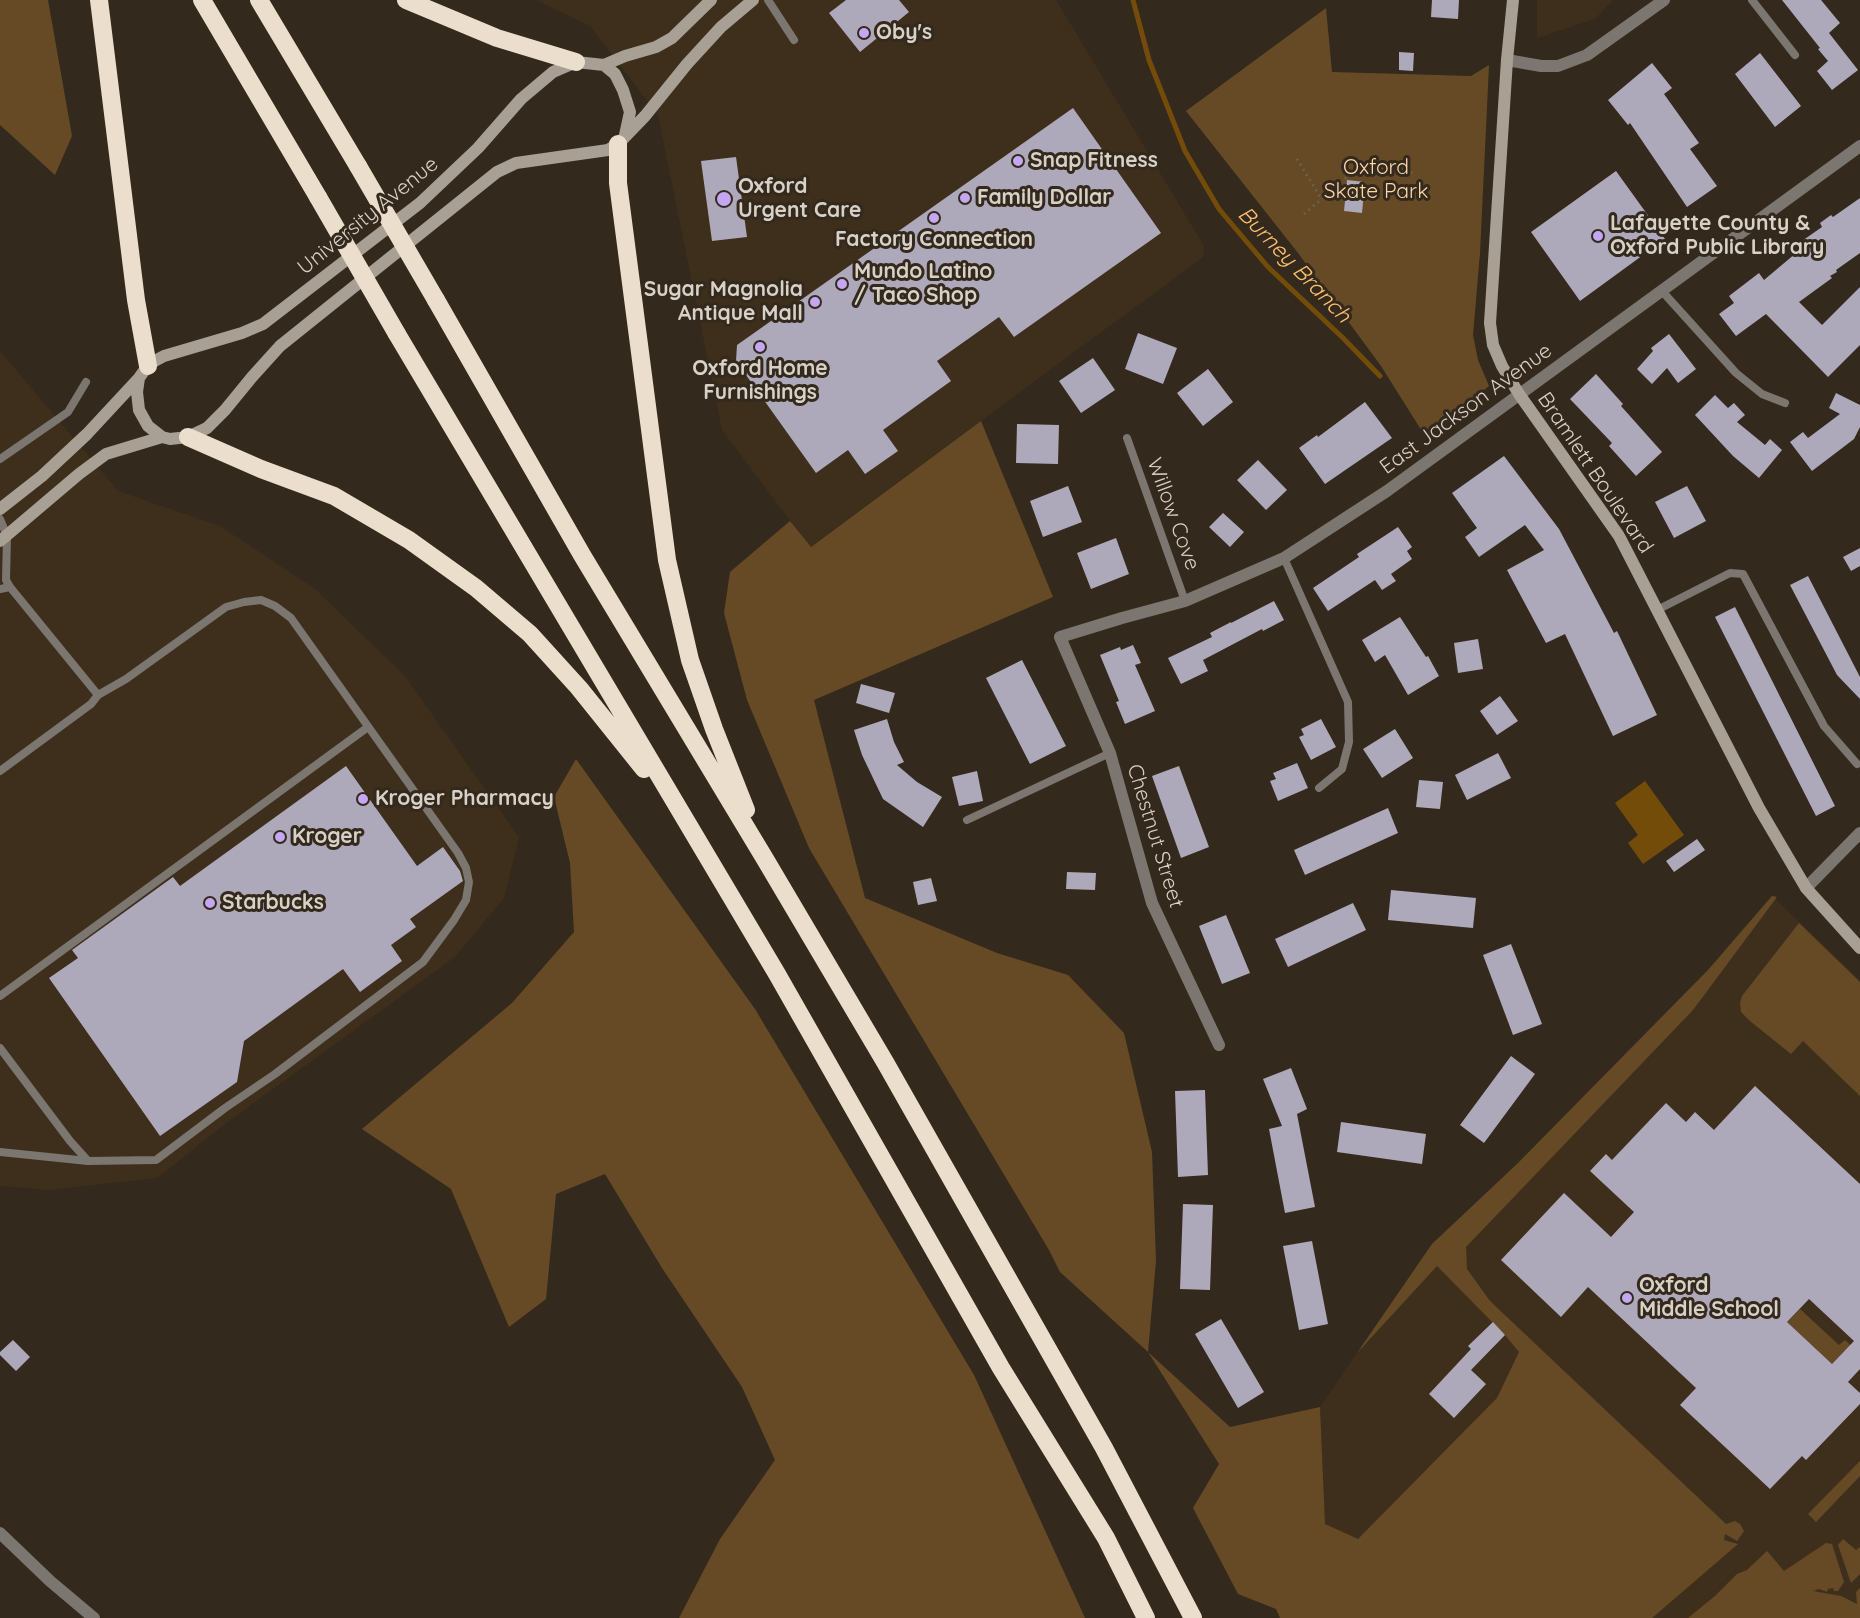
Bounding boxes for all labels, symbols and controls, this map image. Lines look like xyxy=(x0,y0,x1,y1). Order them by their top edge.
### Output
place label: Oby's xyxy=(876,20,932,46)
marker: Oby's xyxy=(857,26,871,40)
place label: Snap Fitness xyxy=(1030,148,1158,174)
street label: University Avenue xyxy=(293,152,443,280)
marker: Snap Fitness xyxy=(1011,154,1025,168)
park label: Oxford Skate Park xyxy=(1324,155,1428,205)
place label: Oxford Urgent Care xyxy=(738,174,861,224)
place label: Family Dollar xyxy=(977,185,1111,211)
marker: Oxford Urgent Care xyxy=(715,190,733,208)
marker: Family Dollar xyxy=(958,191,972,205)
water label: Burney Branch xyxy=(1232,201,1356,329)
marker: Factory Connection xyxy=(927,211,941,225)
place label: Lafayette County & Oxford Public Library xyxy=(1610,211,1824,261)
place label: Factory Connection xyxy=(835,227,1033,253)
marker: Lafayette County & Oxford Public Library xyxy=(1591,229,1605,243)
place label: Mundo Latino / Taco Shop xyxy=(854,259,992,309)
place label: Sugar Magnolia Antique Mall xyxy=(644,277,803,327)
marker: Mundo Latino / Taco Shop xyxy=(835,277,849,291)
marker: Sugar Magnolia Antique Mall xyxy=(808,295,822,309)
street label: East Jackson Avenue xyxy=(1375,338,1557,480)
marker: Oxford Home Furnishings xyxy=(753,340,767,354)
place label: Oxford Home Furnishings xyxy=(692,356,828,406)
street label: Bramlett Boulevard xyxy=(1532,388,1658,558)
street label: Willow Cove xyxy=(1141,454,1205,574)
street label: Chestnut Street xyxy=(1121,761,1189,911)
place label: Kroger Pharmacy xyxy=(375,786,554,812)
marker: Kroger Pharmacy xyxy=(356,792,370,806)
place label: Kroger xyxy=(292,824,362,850)
marker: Kroger xyxy=(273,830,287,844)
place label: Starbucks xyxy=(222,890,324,916)
marker: Starbucks xyxy=(203,896,217,910)
place label: Oxford Middle School xyxy=(1639,1273,1779,1323)
marker: Oxford Middle School xyxy=(1620,1291,1634,1305)

